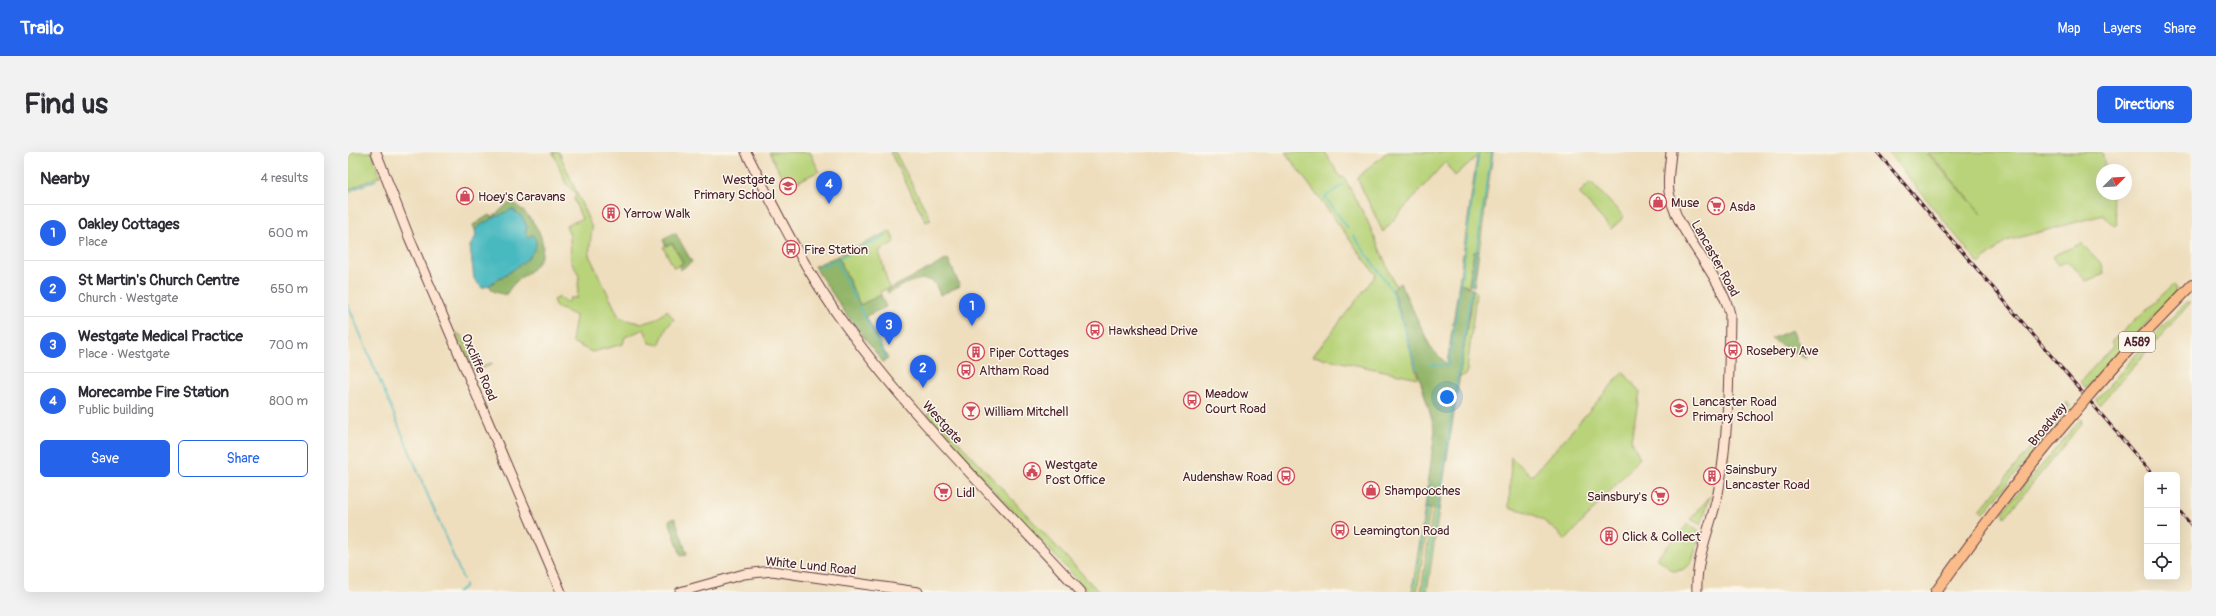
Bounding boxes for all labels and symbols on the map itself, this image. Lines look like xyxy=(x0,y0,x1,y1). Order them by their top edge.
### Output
north arrow xyxy=(2096,164,2132,200)
pin: 4 xyxy=(816,171,842,204)
place label: Westgate Primary School xyxy=(694,172,776,203)
school or university icon: Westgate Primary School xyxy=(778,176,798,196)
shop icon: Hoey's Caravans xyxy=(455,186,475,206)
place label: Hoey's Caravans xyxy=(478,189,565,205)
shop icon: Muse xyxy=(1648,192,1668,212)
place label: Muse xyxy=(1671,195,1700,211)
supermarket icon: Asda xyxy=(1706,196,1726,216)
place label: Asda xyxy=(1729,199,1756,215)
building icon: Yarrow Walk xyxy=(601,203,621,223)
place label: Yarrow Walk xyxy=(623,206,691,222)
street label: Lancaster Road xyxy=(1688,218,1743,299)
bus stop icon: Fire Station xyxy=(781,239,801,259)
place label: Fire Station xyxy=(804,242,868,258)
pin: 1 xyxy=(959,293,985,326)
pin: 3 xyxy=(876,312,902,345)
bus stop icon: Hawkshead Drive xyxy=(1085,320,1105,340)
place label: Hawkshead Drive xyxy=(1108,323,1198,339)
street label: Oxcliffe Road xyxy=(458,331,500,403)
road number: A589 xyxy=(2119,332,2155,352)
bus stop icon: Rosebery Ave xyxy=(1723,340,1743,360)
building icon: Piper Cottages xyxy=(966,342,986,362)
place label: Rosebery Ave xyxy=(1746,343,1819,359)
place label: Piper Cottages xyxy=(989,345,1069,361)
pin: 2 xyxy=(910,355,936,388)
bus stop icon: Altham Road xyxy=(956,360,976,380)
place label: Altham Road xyxy=(979,363,1049,379)
place label: Meadow Court Road xyxy=(1205,386,1266,417)
your location xyxy=(1437,387,1457,407)
bus stop icon: Meadow Court Road xyxy=(1182,390,1202,410)
place label: Lancaster Road Primary School xyxy=(1692,394,1777,425)
street label: Westgate xyxy=(919,398,966,448)
school or university icon: Lancaster Road Primary School xyxy=(1669,398,1689,418)
street label: Broadway xyxy=(2025,399,2071,450)
bar icon: William Mitchell xyxy=(961,401,981,421)
place label: William Mitchell xyxy=(984,404,1069,420)
place label: Westgate Post Office xyxy=(1045,457,1106,488)
public building icon: Westgate Post Office xyxy=(1022,461,1042,481)
place label: Sainsbury Lancaster Road xyxy=(1725,462,1810,493)
bus stop icon: Audenshaw Road xyxy=(1276,466,1296,486)
building icon: Sainsbury Lancaster Road xyxy=(1702,466,1722,486)
place label: Audenshaw Road xyxy=(1182,469,1273,485)
shop icon: Shampooches xyxy=(1361,480,1381,500)
supermarket icon: Lidl xyxy=(933,482,953,502)
place label: Shampooches xyxy=(1384,483,1460,499)
place label: Lidl xyxy=(956,485,975,501)
supermarket icon: Sainsbury's xyxy=(1650,486,1670,506)
place label: Sainsbury's xyxy=(1587,489,1647,505)
bus stop icon: Leamington Road xyxy=(1330,520,1350,540)
place label: Leamington Road xyxy=(1353,523,1450,539)
building icon: Click & Collect xyxy=(1599,526,1619,546)
place label: Click & Collect xyxy=(1622,529,1701,545)
street label: White Lund Road xyxy=(765,553,857,579)

